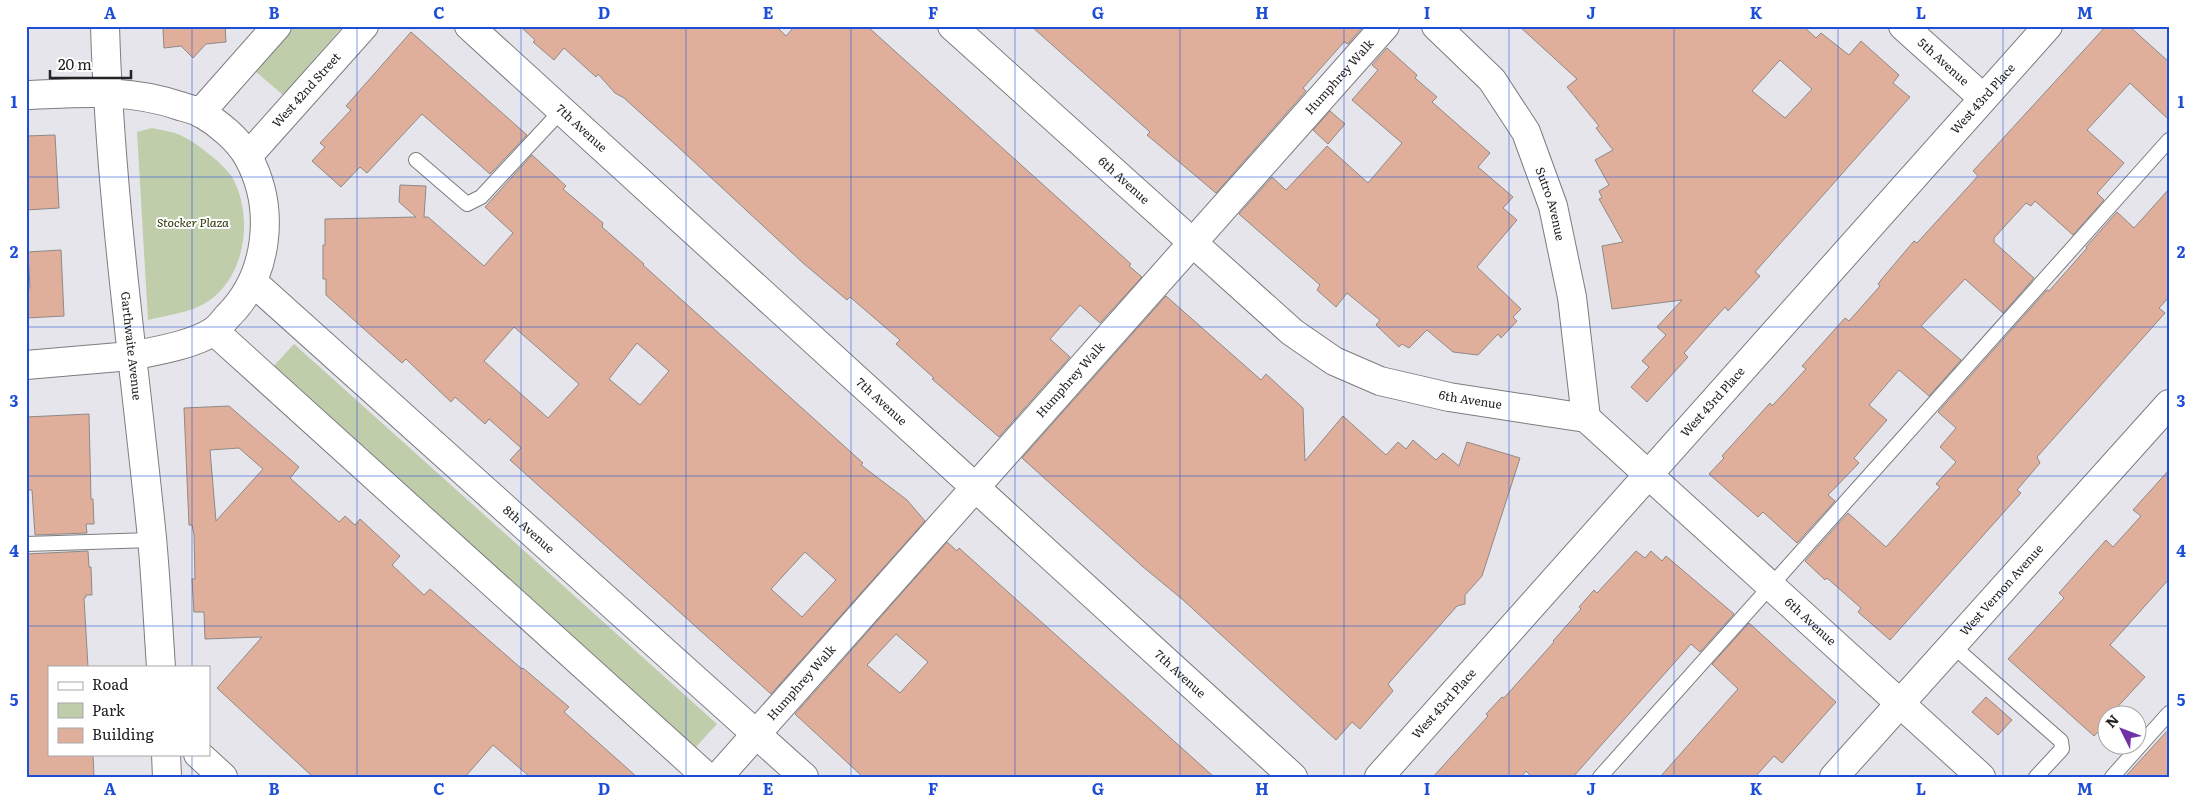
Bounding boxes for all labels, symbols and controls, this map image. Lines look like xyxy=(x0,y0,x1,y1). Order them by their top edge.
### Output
text: A xyxy=(104,0,116,24)
text: B xyxy=(268,0,280,24)
text: C xyxy=(433,0,445,24)
text: D xyxy=(598,0,610,24)
text: E xyxy=(763,0,774,24)
text: F xyxy=(928,0,938,24)
text: G xyxy=(1092,0,1104,24)
text: H xyxy=(1255,0,1269,24)
text: I xyxy=(1424,0,1430,24)
text: J xyxy=(1586,0,1596,24)
text: K xyxy=(1750,0,1763,24)
text: L xyxy=(1916,0,1926,24)
text: M xyxy=(2077,0,2093,24)
street label: 5th Avenue xyxy=(1914,33,1973,89)
street label: Humphrey Walk xyxy=(1300,34,1378,118)
scale bar xyxy=(50,48,131,80)
street label: West 42nd Street xyxy=(267,48,344,131)
text: 20 m xyxy=(58,52,92,75)
street label: West 43rd Place xyxy=(1946,59,2019,138)
text: 1 xyxy=(11,89,18,113)
text: 1 xyxy=(2178,89,2185,113)
street label: 7th Avenue xyxy=(552,100,612,156)
street label: 6th Avenue xyxy=(1095,152,1154,208)
street label: Sutro Avenue xyxy=(1532,164,1570,242)
park label: Stocker Plaza xyxy=(157,213,229,231)
text: 2 xyxy=(10,239,19,263)
text: 2 xyxy=(2177,239,2186,263)
street label: Garthwaite Avenue xyxy=(117,290,147,401)
street label: Humphrey Walk xyxy=(1031,337,1109,421)
street label: West 43rd Place xyxy=(1676,362,1748,441)
street label: 7th Avenue xyxy=(853,373,912,429)
street label: 6th Avenue xyxy=(1437,385,1503,413)
text: 3 xyxy=(10,388,19,412)
text: 3 xyxy=(2177,388,2186,412)
street label: 8th Avenue xyxy=(499,501,559,557)
text: 4 xyxy=(9,538,19,562)
text: 4 xyxy=(2176,538,2186,562)
street label: West Vernon Avenue xyxy=(1955,540,2047,639)
street label: 6th Avenue xyxy=(1781,593,1841,649)
street label: Humphrey Walk xyxy=(762,640,840,724)
street label: 7th Avenue xyxy=(1151,645,1210,701)
street label: West 43rd Place xyxy=(1407,664,1480,742)
legend xyxy=(48,666,210,756)
text: Road xyxy=(92,672,128,695)
text: 5 xyxy=(10,687,19,711)
text: 5 xyxy=(2177,687,2186,711)
text: Park xyxy=(92,698,126,721)
north arrow xyxy=(2098,706,2148,756)
text: N xyxy=(2100,709,2123,732)
text: Building xyxy=(92,722,154,745)
text: A xyxy=(104,776,116,800)
text: B xyxy=(268,776,280,800)
text: C xyxy=(433,776,445,800)
text: D xyxy=(598,776,610,800)
text: E xyxy=(763,776,774,800)
text: F xyxy=(928,776,938,800)
text: G xyxy=(1092,776,1104,800)
text: H xyxy=(1255,776,1269,800)
text: I xyxy=(1424,776,1430,800)
text: J xyxy=(1586,776,1596,800)
text: K xyxy=(1750,776,1763,800)
text: L xyxy=(1916,776,1926,800)
text: M xyxy=(2077,776,2093,800)

